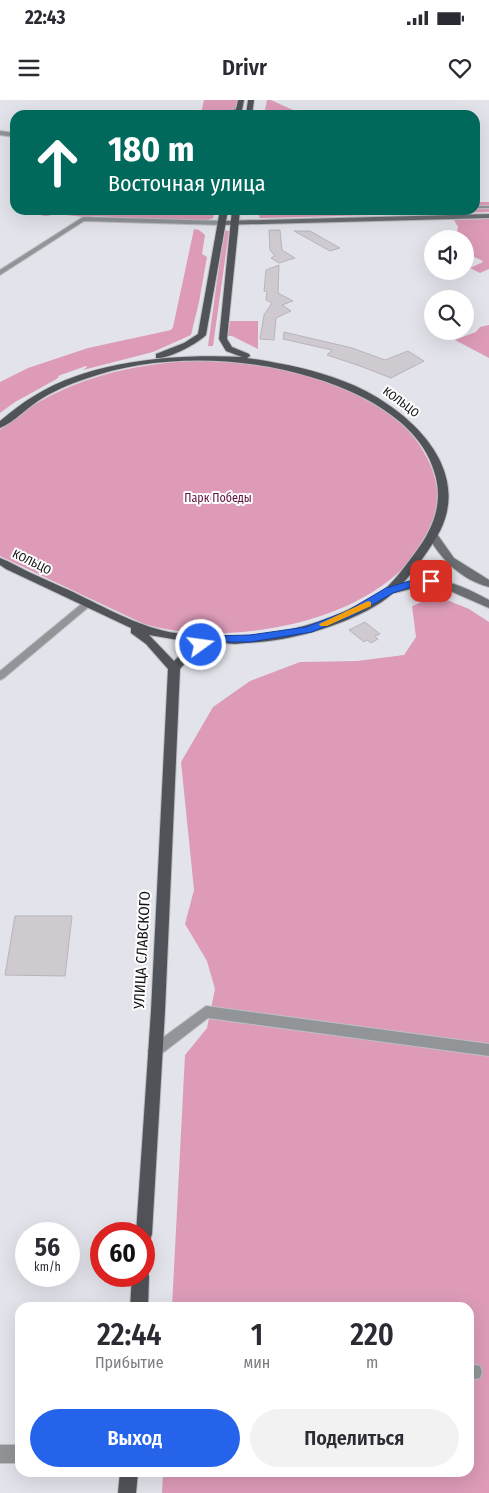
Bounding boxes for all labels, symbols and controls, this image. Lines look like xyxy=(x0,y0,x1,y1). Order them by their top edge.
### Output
text: 22:43 xyxy=(25,6,65,29)
icon: menu xyxy=(15,54,43,82)
text: Drivr xyxy=(222,54,267,81)
icon: heart xyxy=(446,54,474,82)
text: 180 m xyxy=(108,128,194,170)
icon: ahead xyxy=(25,130,90,195)
text: Восточная улица xyxy=(108,170,266,197)
map controls xyxy=(424,230,474,340)
button: sound xyxy=(424,230,474,280)
button: search xyxy=(424,290,474,340)
street label: КОЛЬЦО xyxy=(380,384,422,420)
park label: Парк Победы xyxy=(184,491,252,505)
street label: КОЛЬЦО xyxy=(10,547,54,577)
pin xyxy=(410,560,452,602)
icon: arrive xyxy=(417,567,445,595)
position arrow xyxy=(174,618,226,670)
street label: УЛИЦА СЛАВСКОГО xyxy=(130,891,154,1010)
speed limit sign: 60 xyxy=(90,1222,155,1287)
text: 56 xyxy=(35,1233,60,1263)
text: km/h xyxy=(34,1260,61,1274)
text: 22:44 xyxy=(97,1317,162,1353)
text: 1 xyxy=(251,1317,263,1353)
text: 220 xyxy=(350,1317,394,1353)
text: Прибытие xyxy=(95,1353,164,1372)
text: мин xyxy=(244,1353,270,1372)
text: m xyxy=(366,1353,378,1372)
button: Выход xyxy=(30,1409,240,1467)
button: Поделиться xyxy=(250,1409,459,1467)

